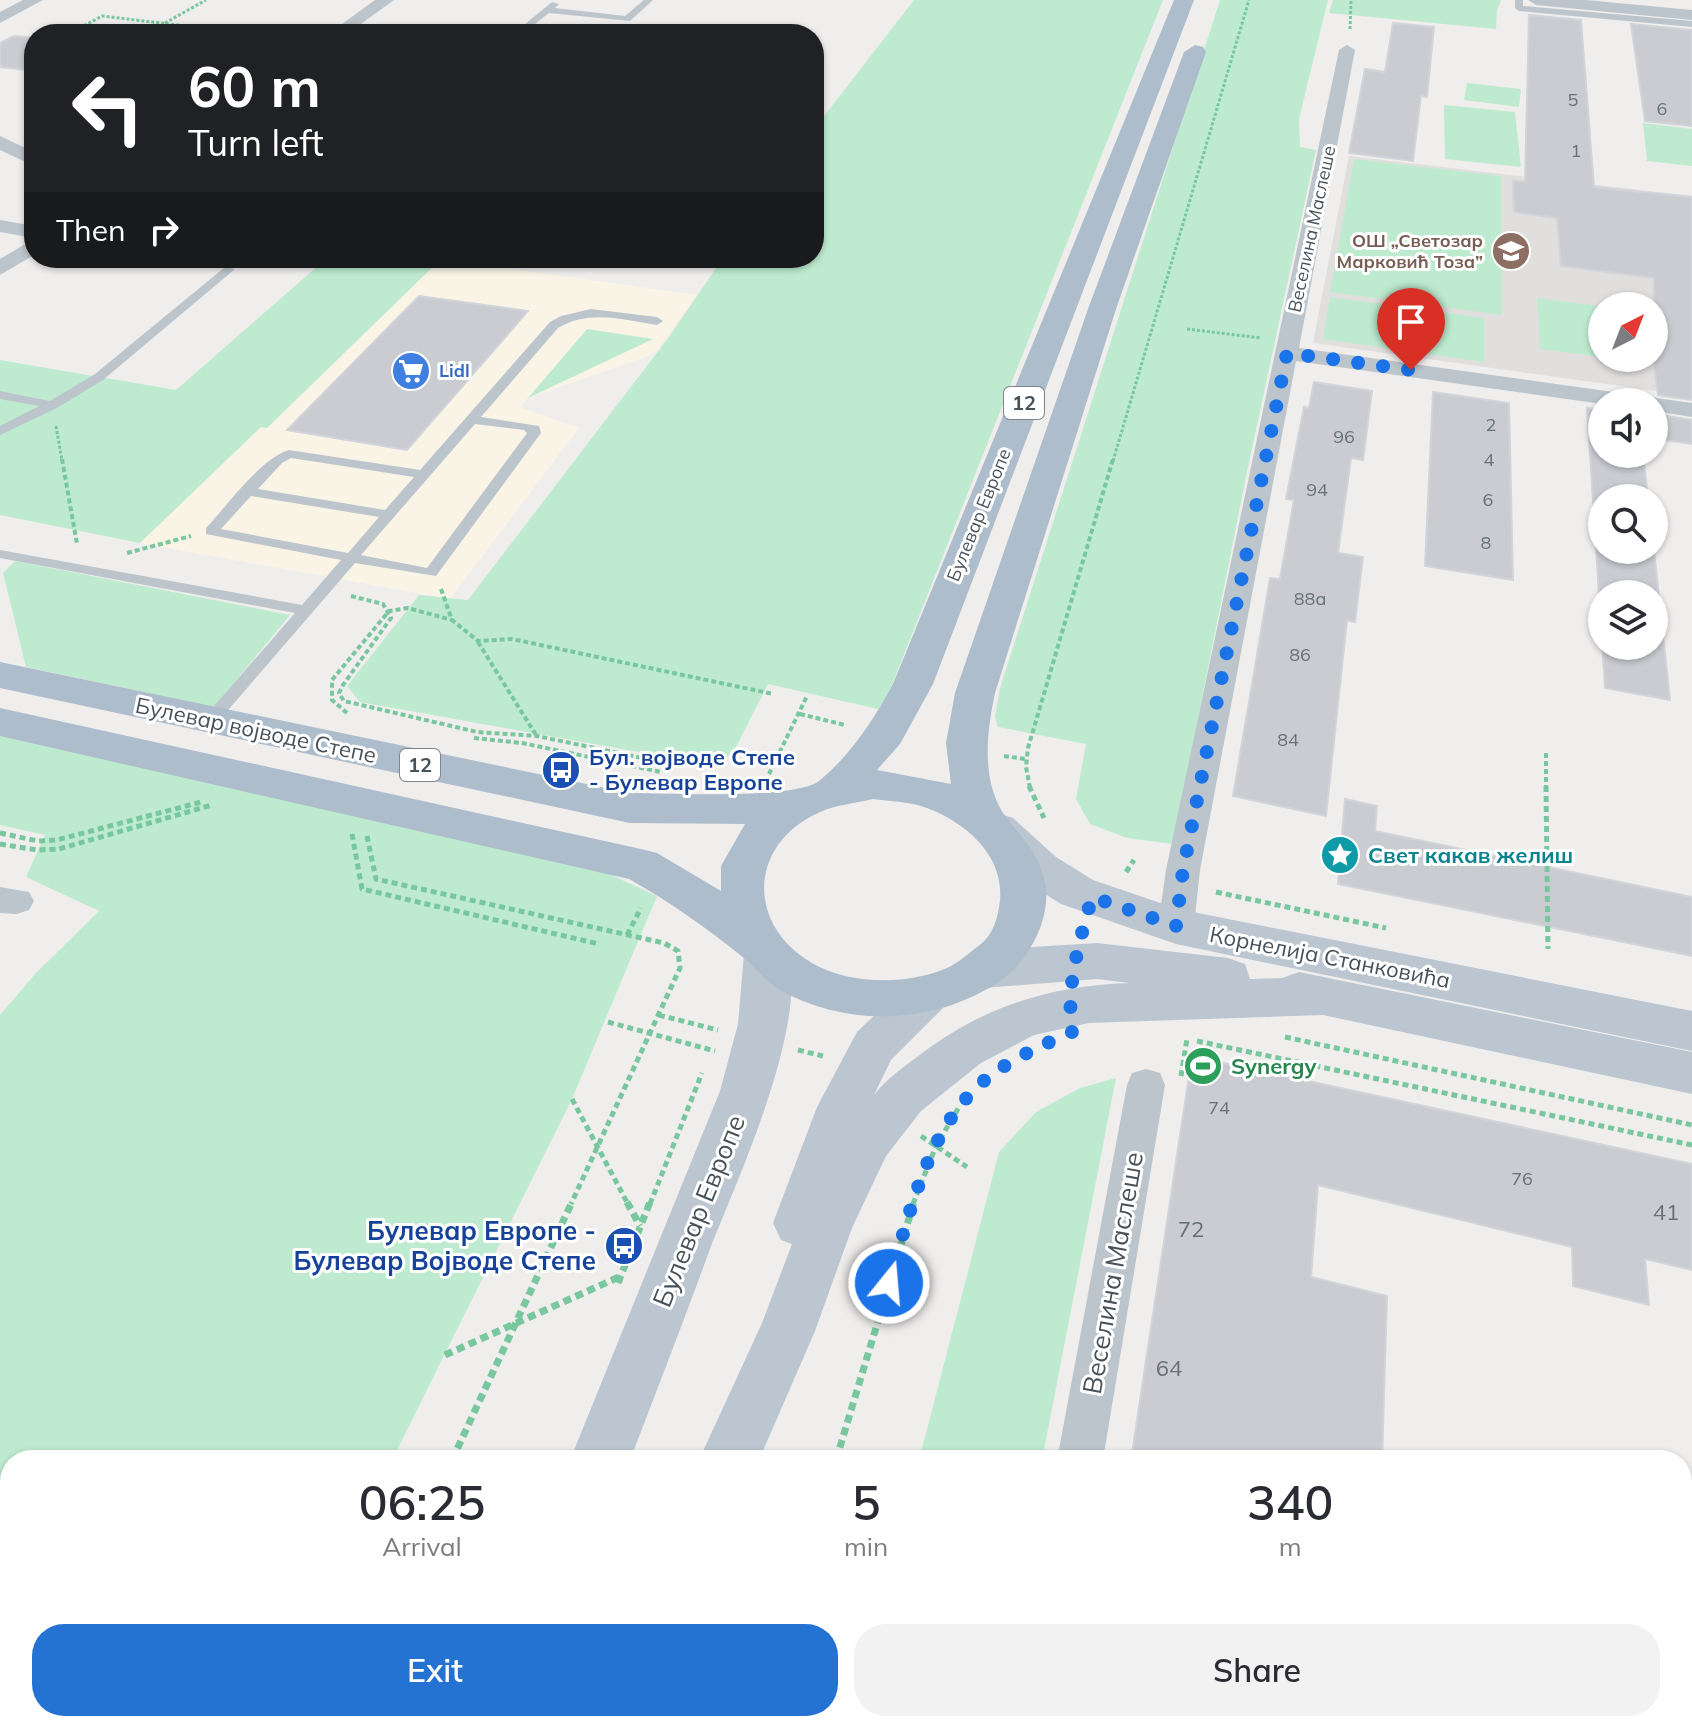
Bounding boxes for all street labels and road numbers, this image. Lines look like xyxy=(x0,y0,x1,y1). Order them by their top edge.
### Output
street label: Веселина Маслеше xyxy=(1283,143,1340,314)
road number: 12 xyxy=(1004,387,1044,419)
street label: Булевар Европе xyxy=(941,445,1016,585)
street label: Булевар војводе Степе xyxy=(133,691,379,769)
road number: 12 xyxy=(400,749,440,781)
street label: Корнелија Станковића xyxy=(1207,920,1453,994)
street label: Булевар Европе xyxy=(645,1110,752,1312)
street label: Веселина Маслеше xyxy=(1075,1149,1150,1396)

